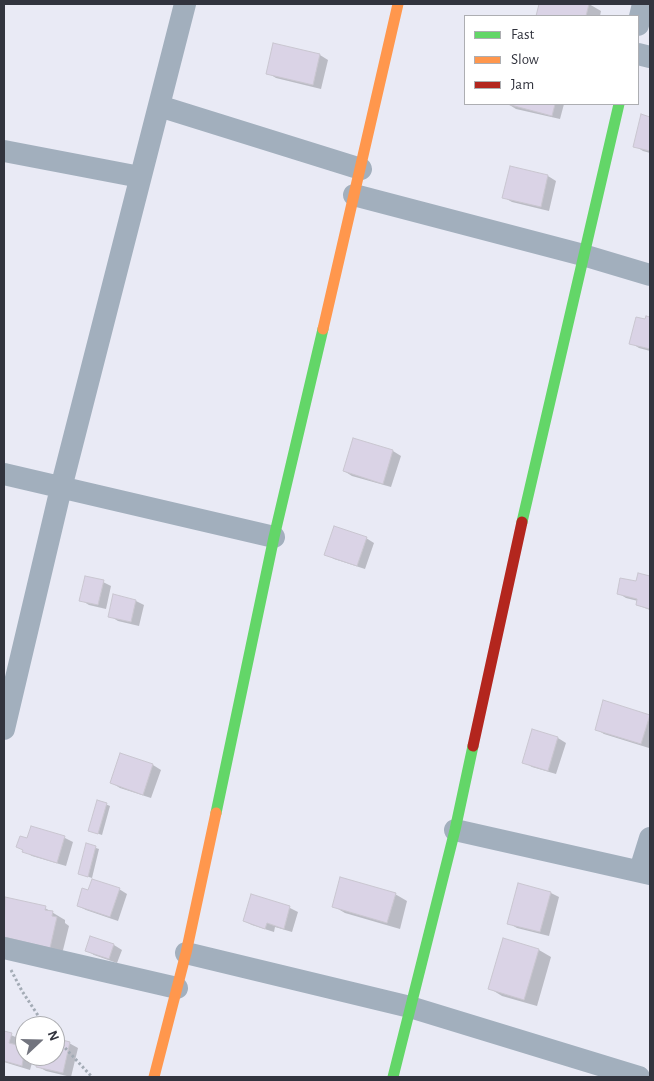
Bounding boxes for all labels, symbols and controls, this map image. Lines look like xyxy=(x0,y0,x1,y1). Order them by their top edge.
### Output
legend xyxy=(464,15,639,105)
text: Fast xyxy=(511,27,534,42)
text: Slow xyxy=(511,52,539,67)
text: Jam xyxy=(511,77,534,92)
north arrow xyxy=(15,1016,65,1066)
text: N xyxy=(45,1029,61,1043)

